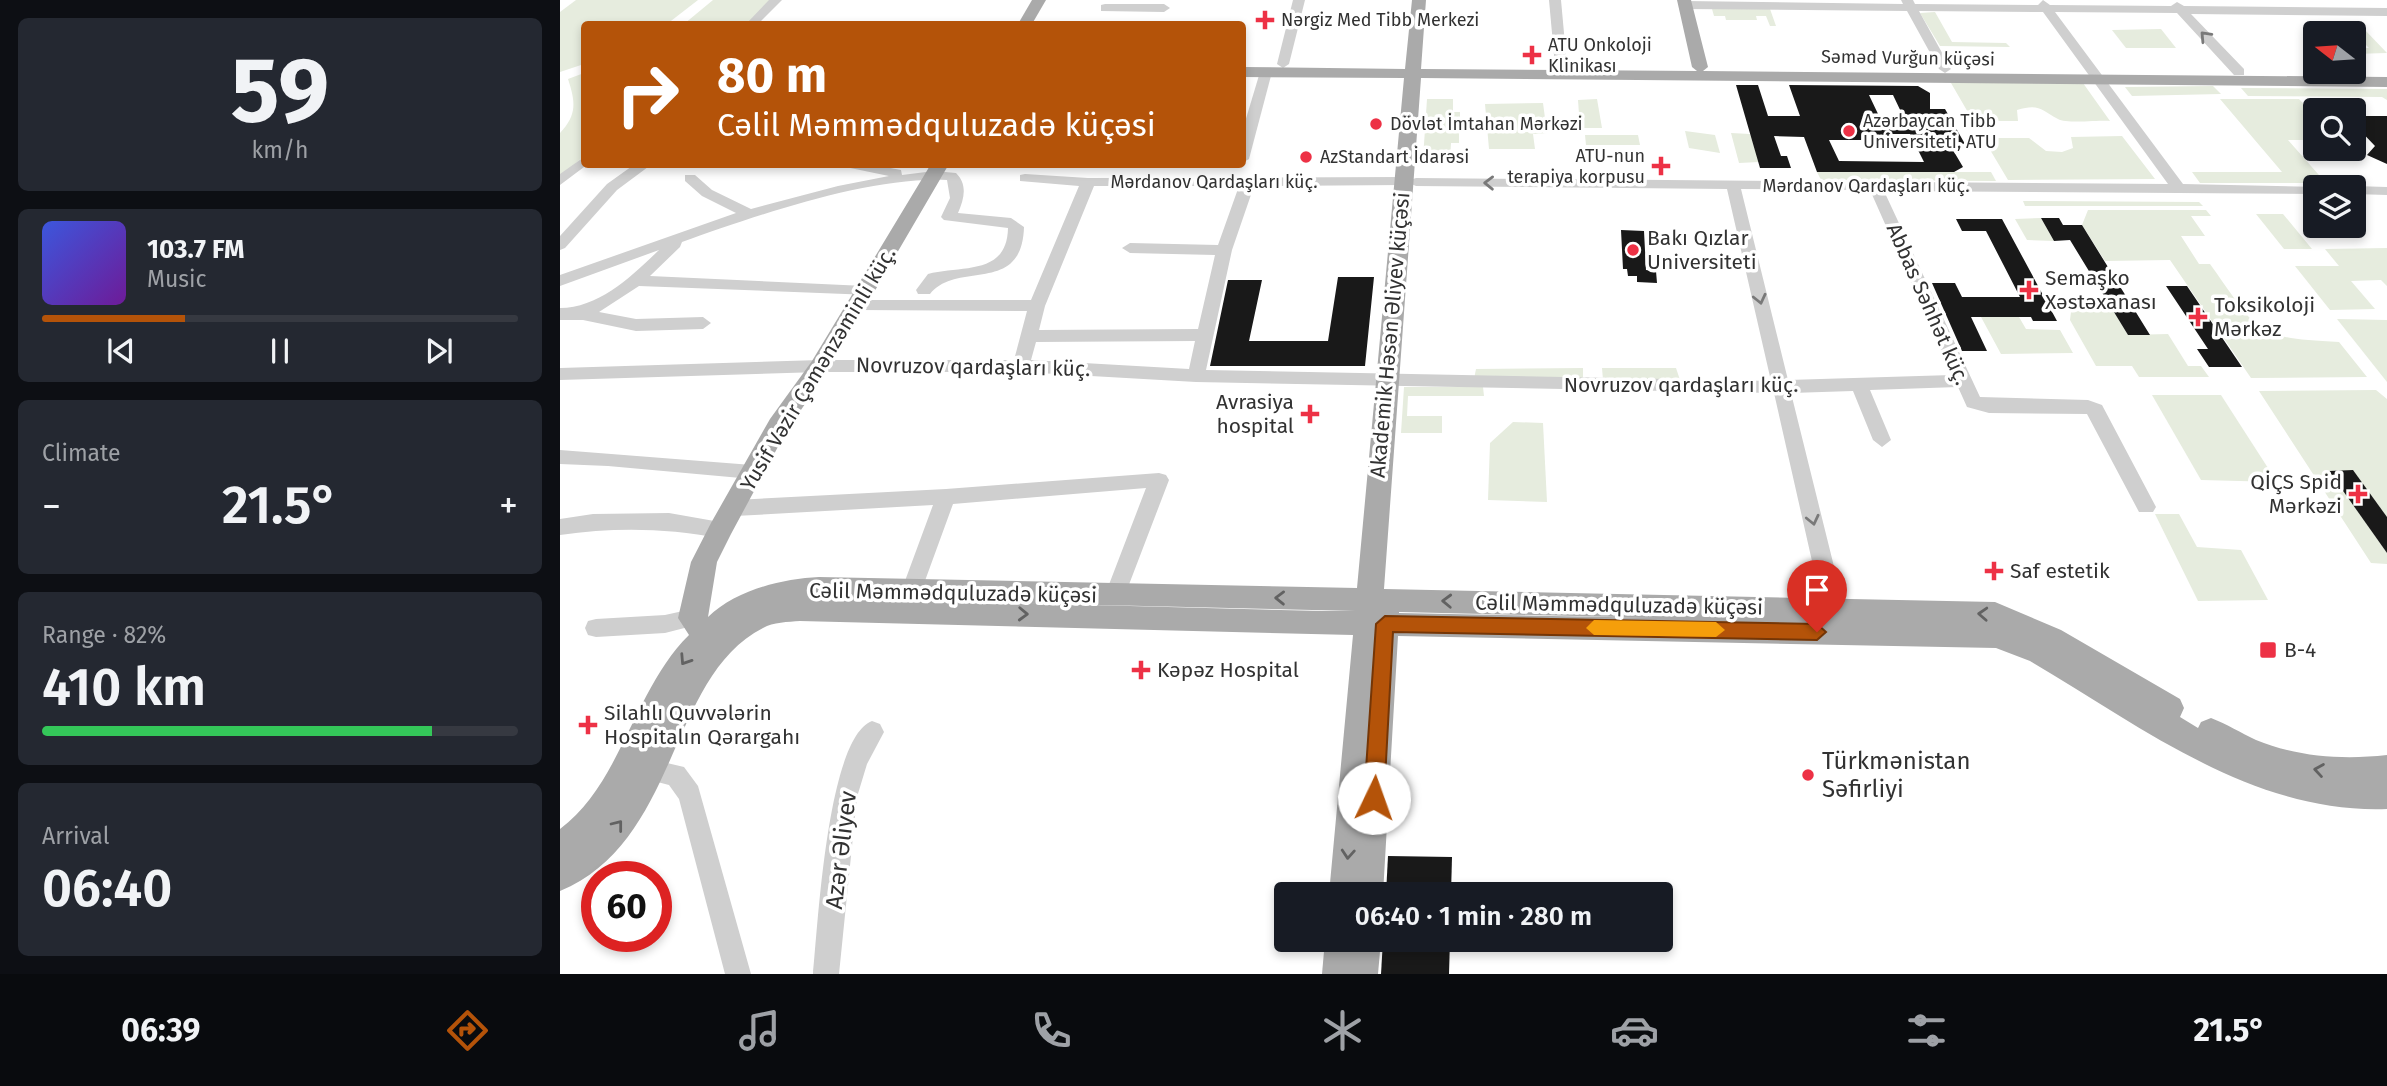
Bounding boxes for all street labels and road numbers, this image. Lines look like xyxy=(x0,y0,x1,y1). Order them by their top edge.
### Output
street label: Səməd Vurğun küçəsi xyxy=(1821,45,1995,71)
street label: Mərdanov Qardaşları küç. xyxy=(1110,171,1318,193)
street label: Mərdanov Qardaşları küç. xyxy=(1762,175,1970,197)
street label: Akademik Həsən Əliyev küçəsi xyxy=(1365,191,1415,479)
street label: Abbas Səhhət küç. xyxy=(1881,219,1975,389)
street label: Yusif Vəzir Çəmənzəminli küç. xyxy=(735,242,901,496)
street label: Novruzov qardaşları küç. xyxy=(856,352,1090,382)
street label: Novruzov qardaşları küç. xyxy=(1564,372,1798,398)
street label: Cəlil Məmmədquluzadə küçəsi xyxy=(809,577,1097,609)
street label: Cəlil Məmmədquluzadə küçəsi xyxy=(1475,589,1763,621)
street label: Azər Əliyev xyxy=(820,789,862,911)

